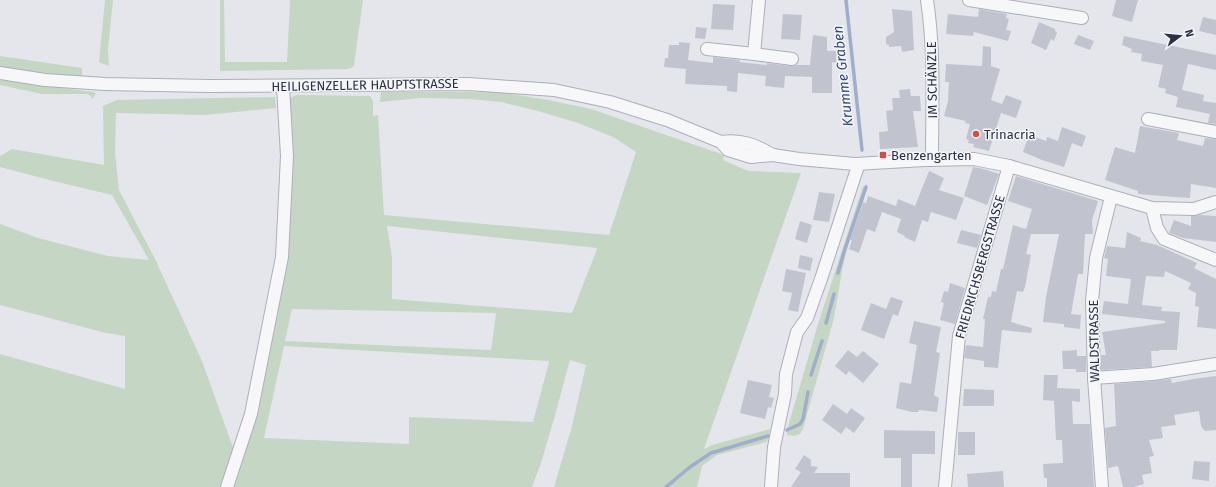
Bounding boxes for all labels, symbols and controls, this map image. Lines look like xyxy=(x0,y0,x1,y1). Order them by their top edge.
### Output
north arrow xyxy=(1160,16,1200,56)
water label: Krumme Graben xyxy=(829,25,857,127)
text: N xyxy=(1182,28,1196,39)
street label: IM SCHÄNZLE xyxy=(924,41,940,119)
street label: HEILIGENZELLER HAUPTSTRASSE xyxy=(271,76,459,94)
place label: Trinacria xyxy=(984,127,1036,142)
marker: Trinacria xyxy=(971,129,981,139)
place label: Benzengarten xyxy=(891,148,972,163)
marker: Benzengarten xyxy=(878,150,888,160)
street label: FRIEDRICHSBERGSTRASSE xyxy=(952,193,1008,341)
street label: WALDSTRASSE xyxy=(1086,299,1102,383)

